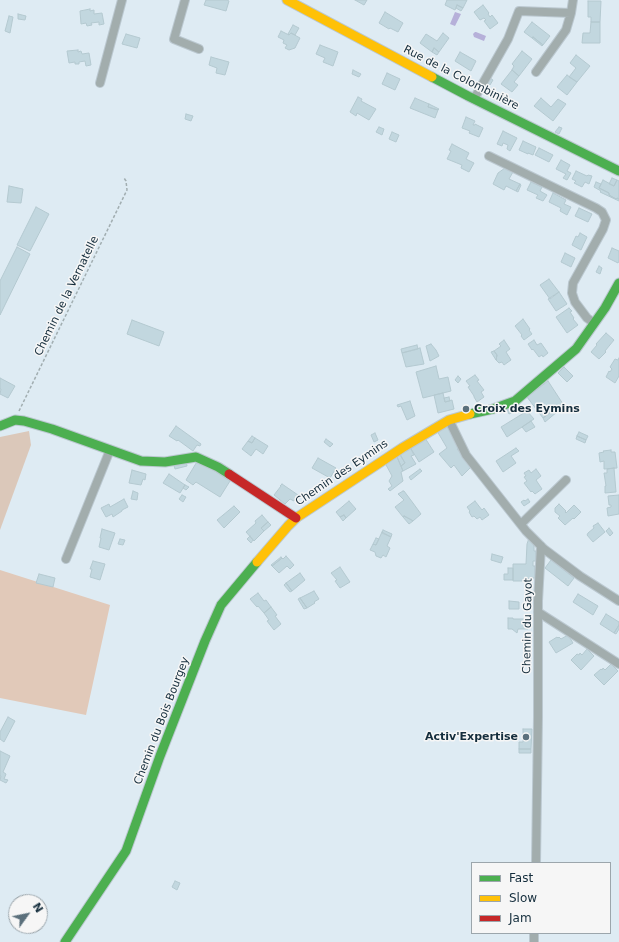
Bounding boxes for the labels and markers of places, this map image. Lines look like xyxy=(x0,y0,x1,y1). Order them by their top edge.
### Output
place label: Croix des Eymins xyxy=(474,402,580,416)
marker: Croix des Eymins xyxy=(461,404,471,414)
place label: Activ'Expertise xyxy=(425,730,518,744)
marker: Activ'Expertise xyxy=(521,732,531,742)

